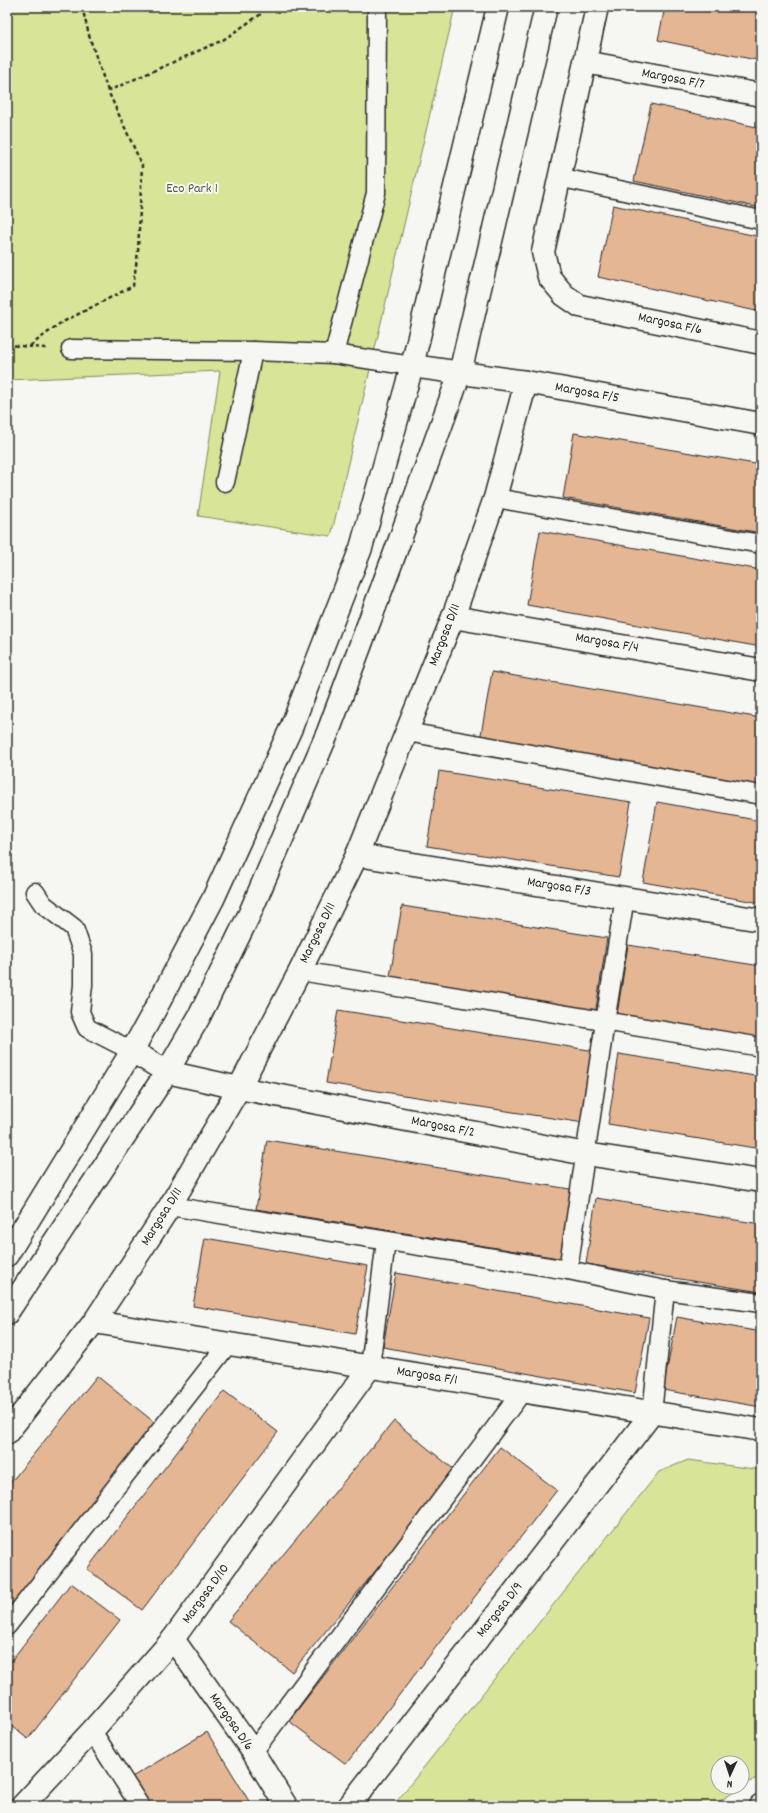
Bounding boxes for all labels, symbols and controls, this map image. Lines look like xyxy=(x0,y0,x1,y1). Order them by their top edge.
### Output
street label: Margosa F/7 xyxy=(640,63,706,95)
park label: Eco Park 1 xyxy=(166,179,218,199)
street label: Margosa F/6 xyxy=(636,307,704,341)
street label: Margosa F/5 xyxy=(553,378,621,408)
street label: Margosa D/11 xyxy=(424,601,466,669)
street label: Margosa F/4 xyxy=(574,628,640,658)
street label: Margosa F/3 xyxy=(526,872,592,902)
street label: Margosa D/11 xyxy=(295,899,341,967)
street label: Margosa F/2 xyxy=(410,1111,476,1143)
street label: Margosa D/11 xyxy=(136,1184,188,1250)
street label: Margosa F/1 xyxy=(395,1361,459,1391)
street label: Margosa D/10 xyxy=(177,1560,235,1628)
street label: Margosa D/9 xyxy=(472,1578,528,1642)
street label: Margosa D/6 xyxy=(204,1689,258,1755)
north arrow xyxy=(710,1755,750,1795)
text: N xyxy=(726,1775,733,1791)

